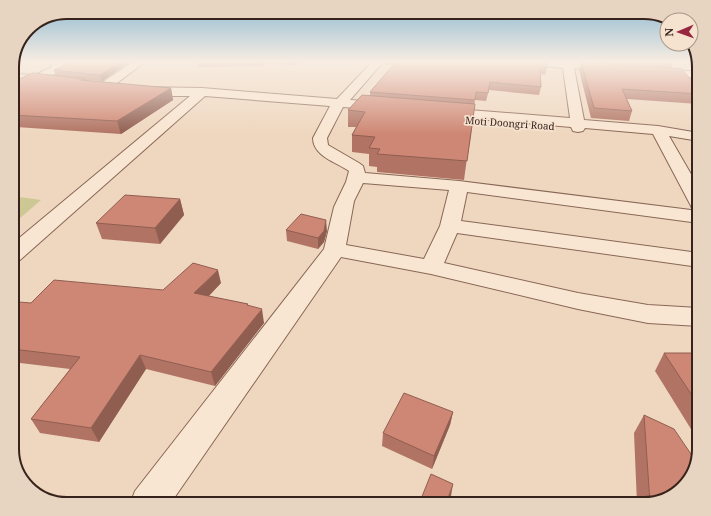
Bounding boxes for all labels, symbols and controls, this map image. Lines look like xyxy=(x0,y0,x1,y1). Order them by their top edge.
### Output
north arrow xyxy=(659,12,699,52)
text: N xyxy=(661,27,676,37)
street label: Moti Doongri Road xyxy=(465,113,555,133)

